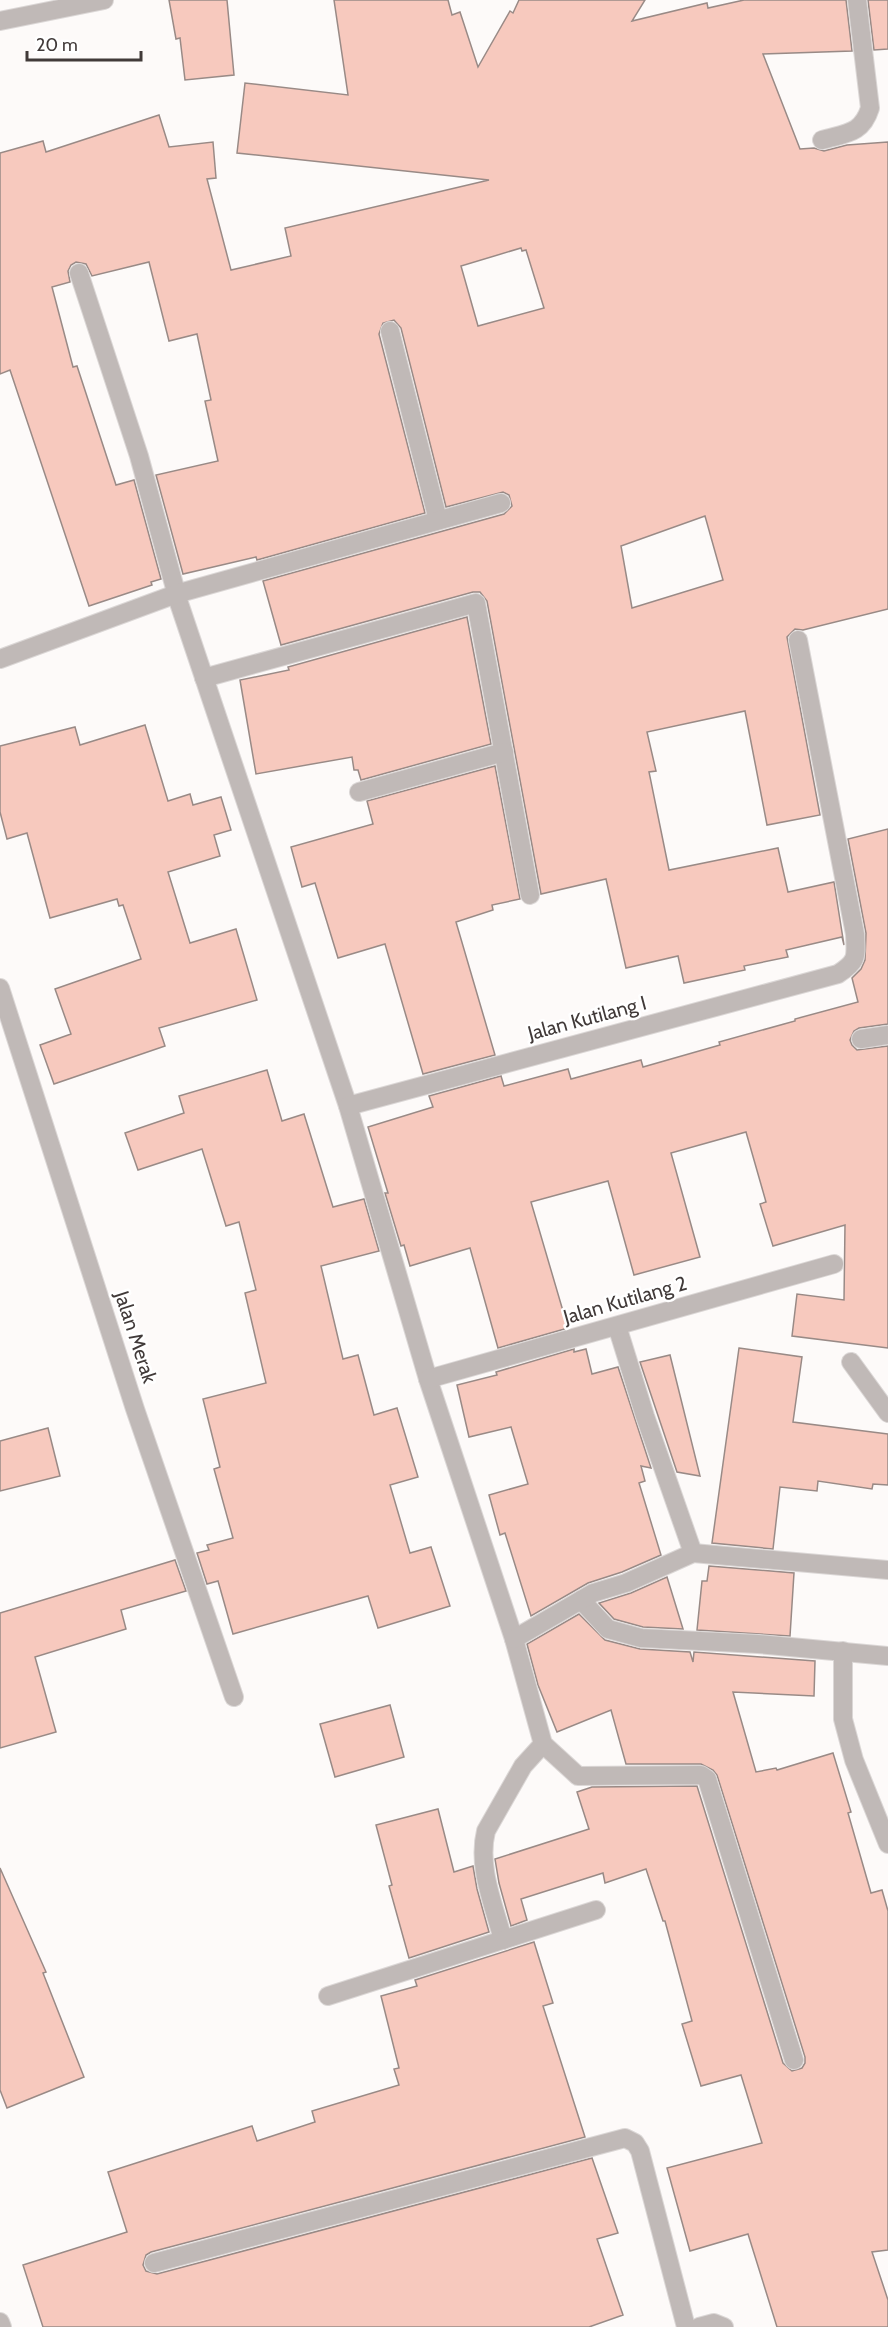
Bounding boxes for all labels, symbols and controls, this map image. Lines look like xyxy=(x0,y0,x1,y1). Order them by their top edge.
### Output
scale bar xyxy=(27,24,141,62)
text: 20 m xyxy=(36,34,78,56)
street label: Jalan Kutilang I xyxy=(524,991,649,1046)
street label: Jalan Kutilang 2 xyxy=(560,1271,689,1329)
street label: Jalan Merak xyxy=(110,1287,162,1386)

